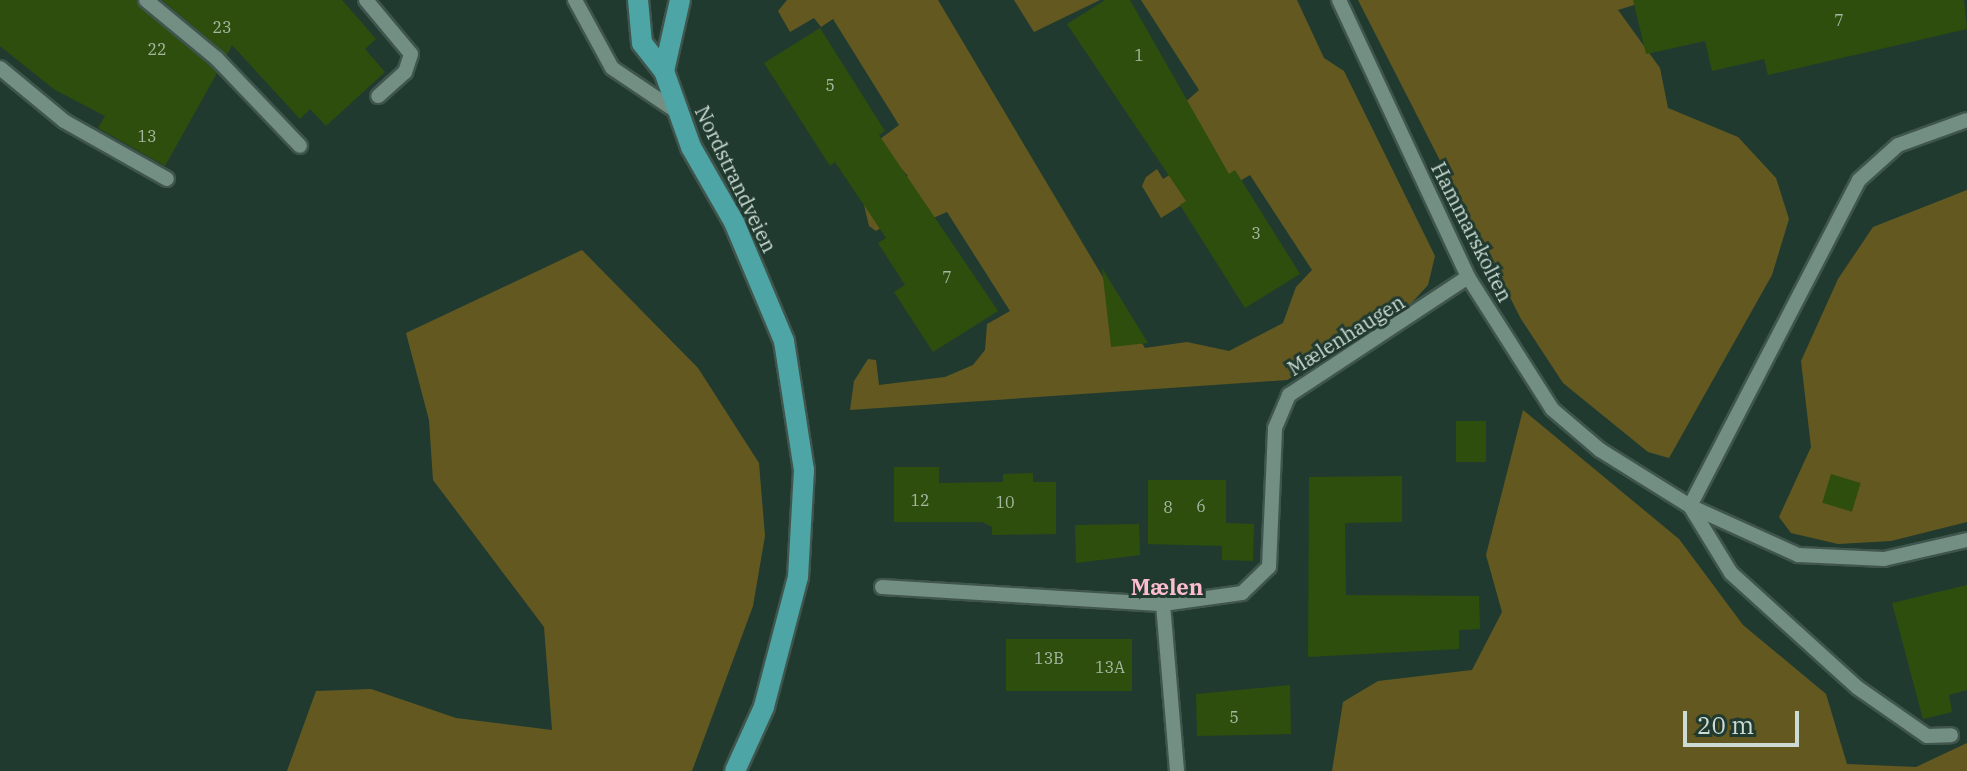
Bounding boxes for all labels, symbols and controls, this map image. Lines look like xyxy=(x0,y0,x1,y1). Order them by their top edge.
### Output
house number: 7 xyxy=(1834,10,1844,30)
house number: 23 xyxy=(212,17,232,37)
house number: 22 xyxy=(147,39,167,59)
house number: 1 xyxy=(1134,45,1144,65)
house number: 5 xyxy=(825,75,835,95)
street label: Nordstrandveien xyxy=(690,102,782,256)
house number: 13 xyxy=(137,126,157,146)
street label: Hammarskolten xyxy=(1426,158,1518,306)
house number: 3 xyxy=(1251,223,1261,243)
house number: 7 xyxy=(942,267,952,287)
street label: Mælenhaugen xyxy=(1283,289,1409,381)
house number: 12 xyxy=(910,490,930,510)
house number: 10 xyxy=(995,492,1015,512)
house number: 6 xyxy=(1196,496,1206,516)
house number: 8 xyxy=(1163,497,1173,517)
district label: Mælen xyxy=(1131,574,1203,600)
house number: 13B xyxy=(1034,648,1064,668)
house number: 13A xyxy=(1095,657,1125,677)
scale bar xyxy=(1687,695,1803,745)
house number: 5 xyxy=(1229,707,1239,727)
text: 20 m xyxy=(1697,709,1754,741)

